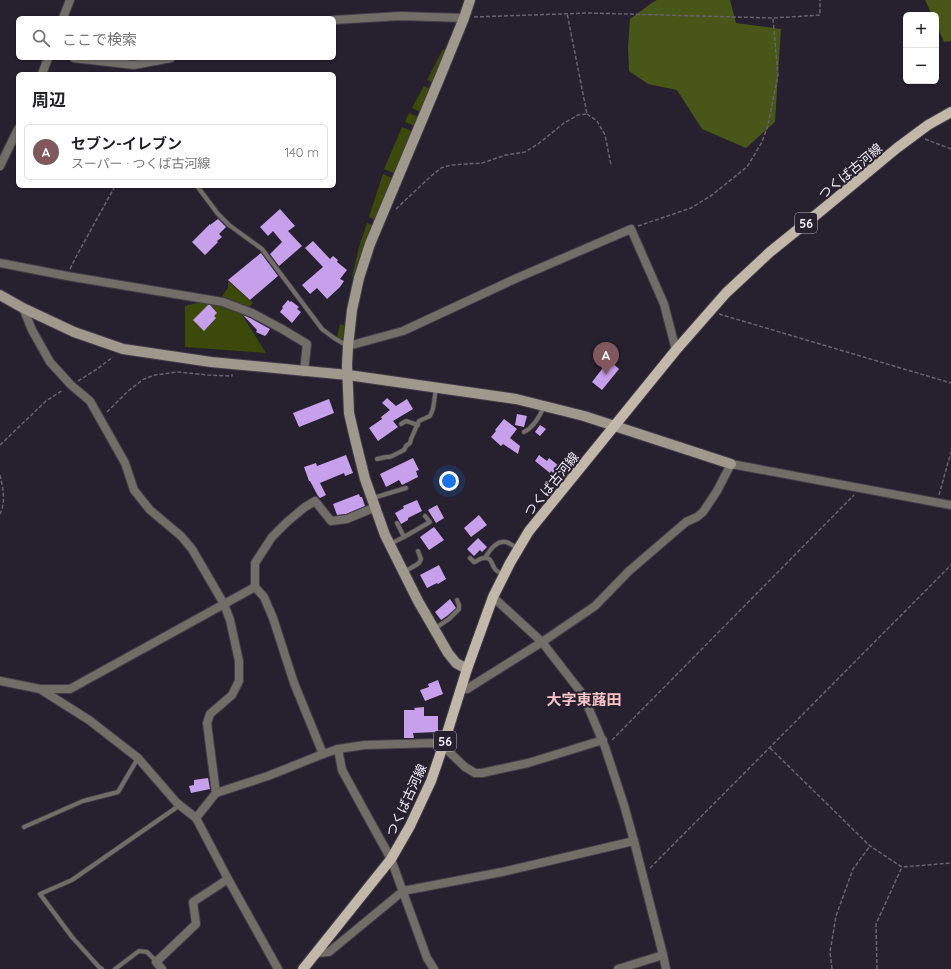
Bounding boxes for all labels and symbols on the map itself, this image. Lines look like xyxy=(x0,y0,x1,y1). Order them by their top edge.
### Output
street label: つくば古河線 xyxy=(815,140,885,202)
road number: 56 xyxy=(795,213,817,233)
pin: A xyxy=(593,342,619,375)
street label: つくば古河線 xyxy=(520,449,582,519)
your location xyxy=(439,471,459,491)
district label: 大字東蕗田 xyxy=(546,690,622,709)
road number: 56 xyxy=(434,731,456,751)
street label: つくば古河線 xyxy=(382,761,430,839)

